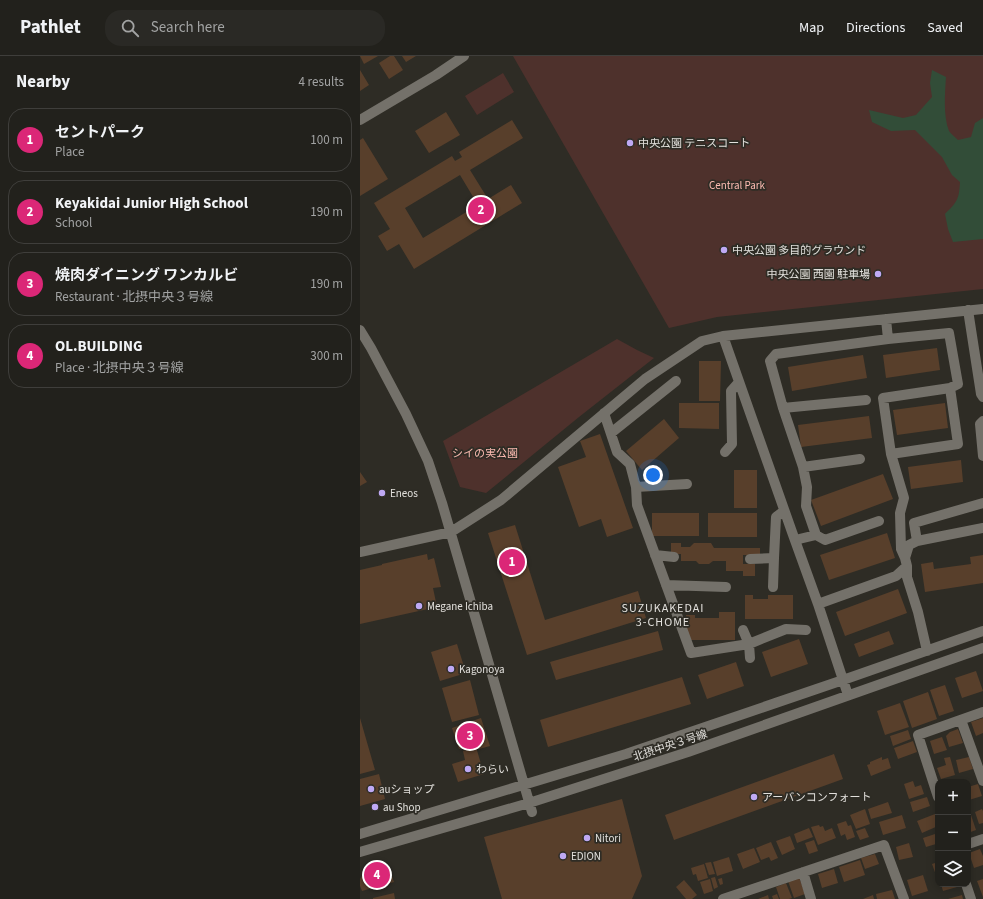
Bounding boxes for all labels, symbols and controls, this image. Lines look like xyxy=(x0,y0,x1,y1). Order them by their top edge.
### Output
search box xyxy=(105,10,385,46)
text: Pathlet xyxy=(20,14,81,41)
icon: search xyxy=(119,17,141,39)
text: Search here xyxy=(151,17,225,38)
text: Map xyxy=(799,18,824,38)
text: Directions xyxy=(846,18,905,38)
text: Saved xyxy=(927,18,963,38)
text: Nearby xyxy=(16,70,70,94)
text: 4 results xyxy=(299,73,344,91)
text: セントパーク xyxy=(55,122,145,143)
text: 1 xyxy=(27,131,33,149)
text: 100 m xyxy=(310,131,343,149)
place label: 中央公園 テニスコート xyxy=(638,136,750,151)
marker: 中央公園 テニスコート xyxy=(625,138,635,148)
text: Place xyxy=(55,143,84,161)
park label: Central Park xyxy=(709,178,766,193)
text: Keyakidai Junior High School xyxy=(55,193,248,214)
pin: 2 xyxy=(468,195,494,225)
text: 2 xyxy=(27,203,33,221)
text: 190 m xyxy=(310,203,343,221)
text: School xyxy=(55,214,92,232)
place label: 中央公園 多目的グラウンド xyxy=(732,243,866,258)
marker: 中央公園 多目的グラウンド xyxy=(719,245,729,255)
text: 焼肉ダイニング ワンカルビ xyxy=(55,265,238,286)
place label: 中央公園 西園 駐車場 xyxy=(767,267,870,282)
marker: 中央公園 西園 駐車場 xyxy=(873,269,883,279)
text: 3 xyxy=(27,275,33,293)
text: 190 m xyxy=(310,275,343,293)
text: Restaurant · 北摂中央３号線 xyxy=(55,288,213,306)
text: OL.BUILDING xyxy=(55,336,142,357)
text: 4 xyxy=(27,347,33,365)
text: 300 m xyxy=(310,347,343,365)
text: Place · 北摂中央３号線 xyxy=(55,359,184,377)
park label: シイの実公園 xyxy=(452,446,518,461)
your location xyxy=(643,465,663,485)
place label: Eneos xyxy=(390,486,418,501)
marker: Eneos xyxy=(377,488,387,498)
pin: 1 xyxy=(499,547,525,577)
place label: Megane Ichiba xyxy=(427,599,493,614)
district label: SUZUKAKEDAI 3-CHOME xyxy=(622,600,704,631)
marker: Megane Ichiba xyxy=(414,601,424,611)
place label: Kagonoya xyxy=(459,662,505,677)
marker: Kagonoya xyxy=(446,664,456,674)
pin: 3 xyxy=(457,721,483,751)
street label: 北摂中央３号線 xyxy=(631,726,709,765)
place label: わらい xyxy=(476,762,509,777)
marker: わらい xyxy=(463,764,473,774)
map controls xyxy=(935,779,971,887)
button: + xyxy=(935,779,971,815)
place label: auショップ xyxy=(379,782,435,797)
marker: auショップ xyxy=(366,784,376,794)
place label: アーバンコンフォート xyxy=(762,790,871,805)
marker: アーバンコンフォート xyxy=(749,792,759,802)
place label: au Shop xyxy=(383,800,421,815)
marker: au Shop xyxy=(370,802,380,812)
button: − xyxy=(935,815,971,851)
place label: Nitori xyxy=(595,831,621,846)
marker: Nitori xyxy=(582,833,592,843)
place label: EDION xyxy=(571,849,601,864)
marker: EDION xyxy=(558,851,568,861)
button: layers xyxy=(935,851,971,887)
pin: 4 xyxy=(364,860,390,890)

